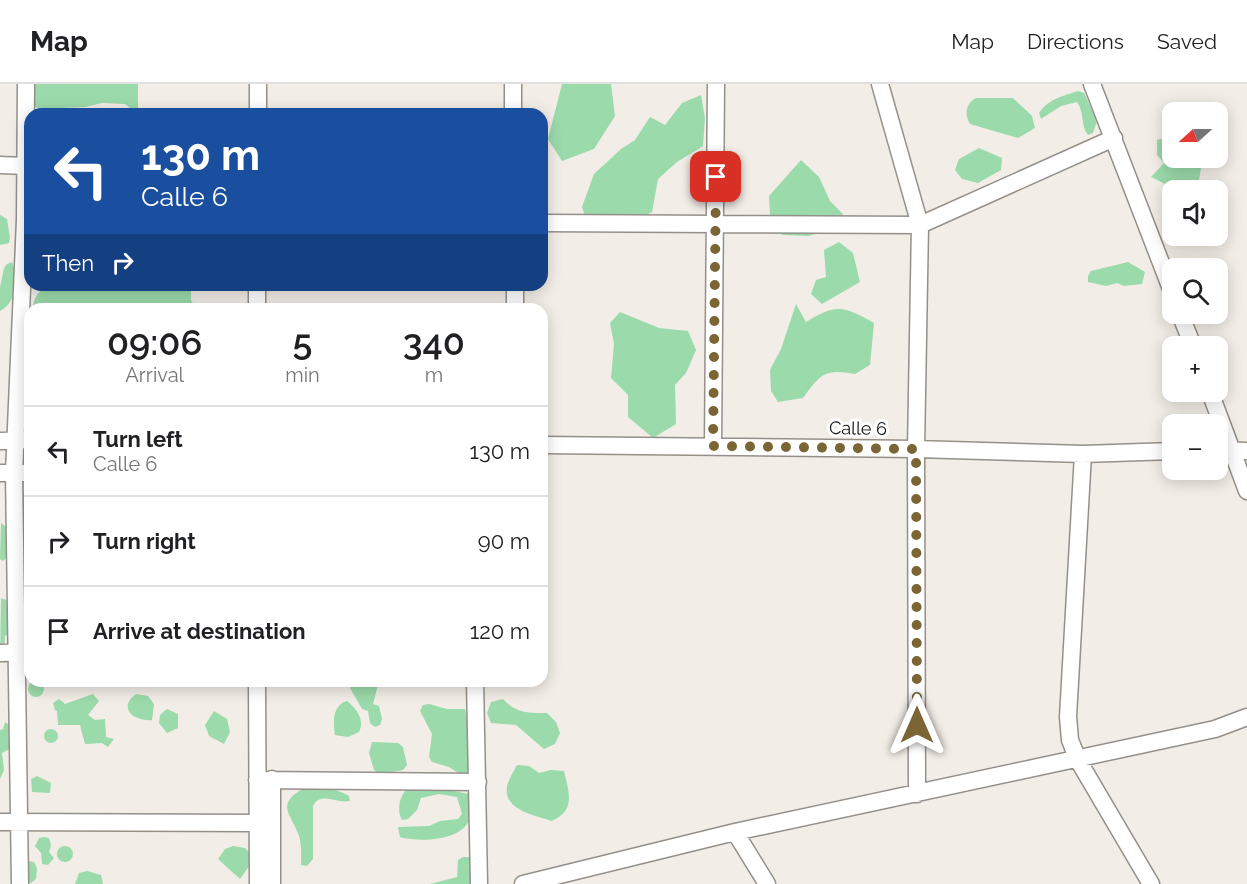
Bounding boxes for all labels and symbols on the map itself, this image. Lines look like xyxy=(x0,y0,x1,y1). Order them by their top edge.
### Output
north arrow xyxy=(1162,102,1228,168)
pin xyxy=(690,151,741,202)
street label: Calle 6 xyxy=(829,417,887,439)
position arrow xyxy=(885,693,949,757)

